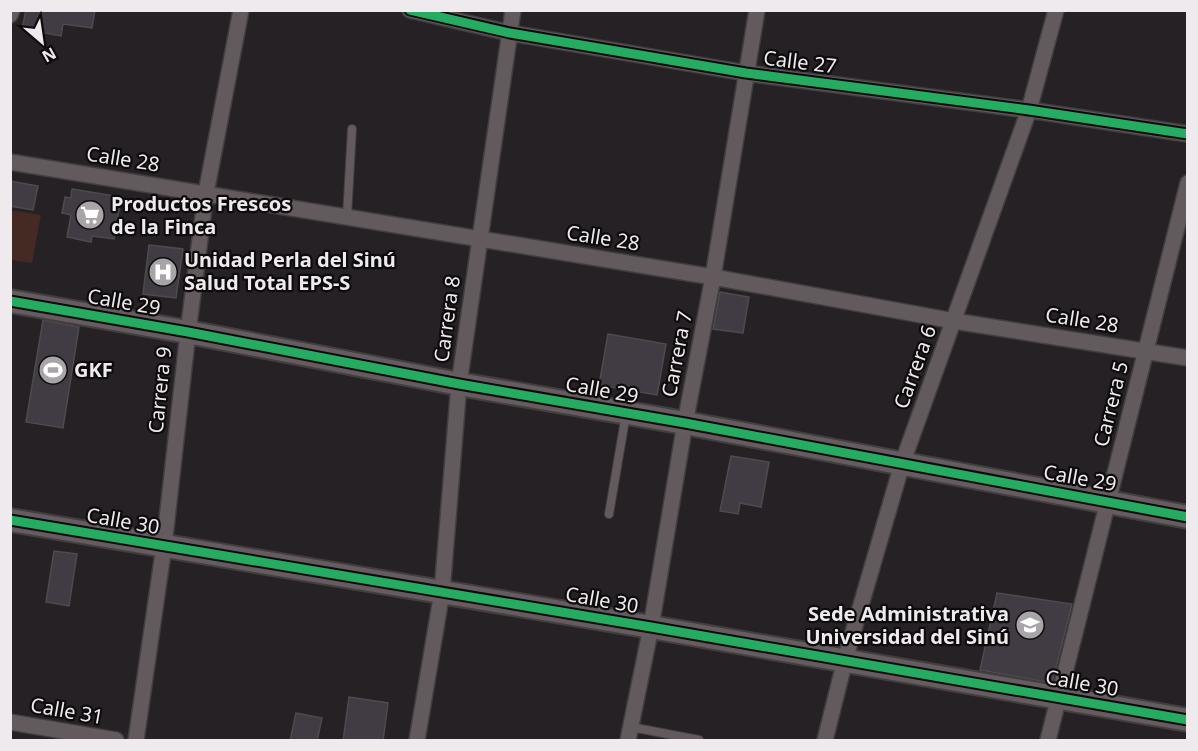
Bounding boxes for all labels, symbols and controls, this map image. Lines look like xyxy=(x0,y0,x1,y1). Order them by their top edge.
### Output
north arrow xyxy=(12,12,72,72)
text: N xyxy=(38,42,60,68)
street label: Calle 27 xyxy=(762,44,838,79)
street label: Calle 28 xyxy=(85,139,162,178)
place label: Productos Frescos de la Finca xyxy=(111,190,291,240)
supermarket icon: Productos Frescos de la Finca xyxy=(74,199,106,231)
street label: Calle 28 xyxy=(565,218,642,257)
place label: Unidad Perla del Sinú Salud Total EPS-S xyxy=(184,246,396,296)
hospital icon: Unidad Perla del Sinú Salud Total EPS-S xyxy=(147,256,179,288)
street label: Carrera 8 xyxy=(427,274,466,364)
street label: Calle 29 xyxy=(86,282,163,321)
street label: Calle 28 xyxy=(1044,300,1121,339)
street label: Carrera 7 xyxy=(655,309,698,399)
street label: Carrera 6 xyxy=(887,321,942,412)
street label: Carrera 9 xyxy=(142,345,177,435)
sports icon: GKF xyxy=(37,354,69,386)
place label: GKF xyxy=(74,356,113,383)
street label: Carrera 5 xyxy=(1087,358,1134,449)
street label: Calle 29 xyxy=(564,370,641,409)
street label: Calle 29 xyxy=(1042,458,1119,497)
street label: Calle 30 xyxy=(85,501,162,540)
street label: Calle 30 xyxy=(564,580,641,619)
place label: Sede Administrativa Universidad del Sinú xyxy=(805,600,1009,650)
school or university icon: Sede Administrativa Universidad del Sinú xyxy=(1014,609,1046,641)
street label: Calle 30 xyxy=(1044,663,1121,702)
street label: Calle 31 xyxy=(29,691,106,730)

